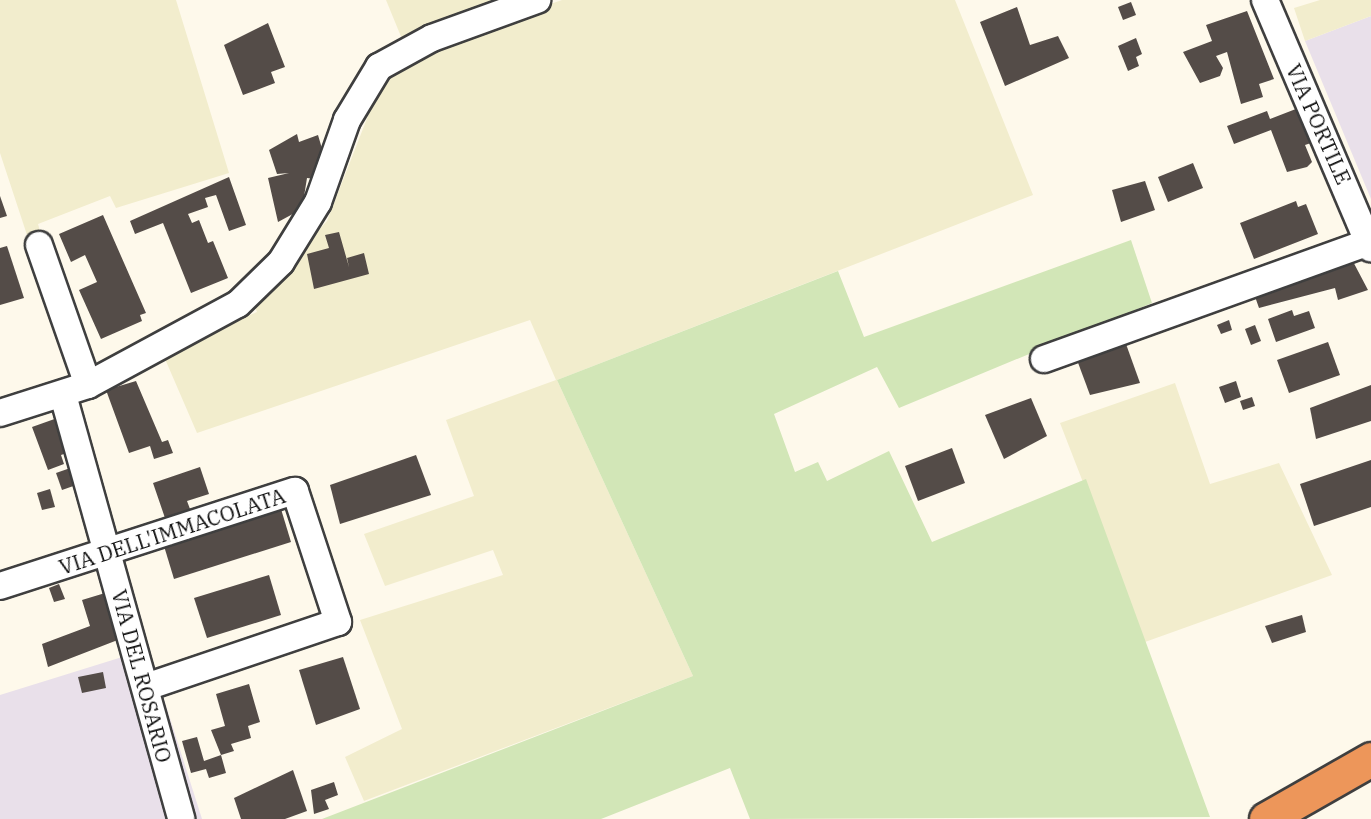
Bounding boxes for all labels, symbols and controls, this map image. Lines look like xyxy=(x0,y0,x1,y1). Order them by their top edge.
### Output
street label: VIA PORTILE xyxy=(1281,60,1357,188)
street label: VIA DELL'IMMACOLATA xyxy=(56,482,288,580)
street label: VIA DEL ROSARIO xyxy=(107,587,177,765)

